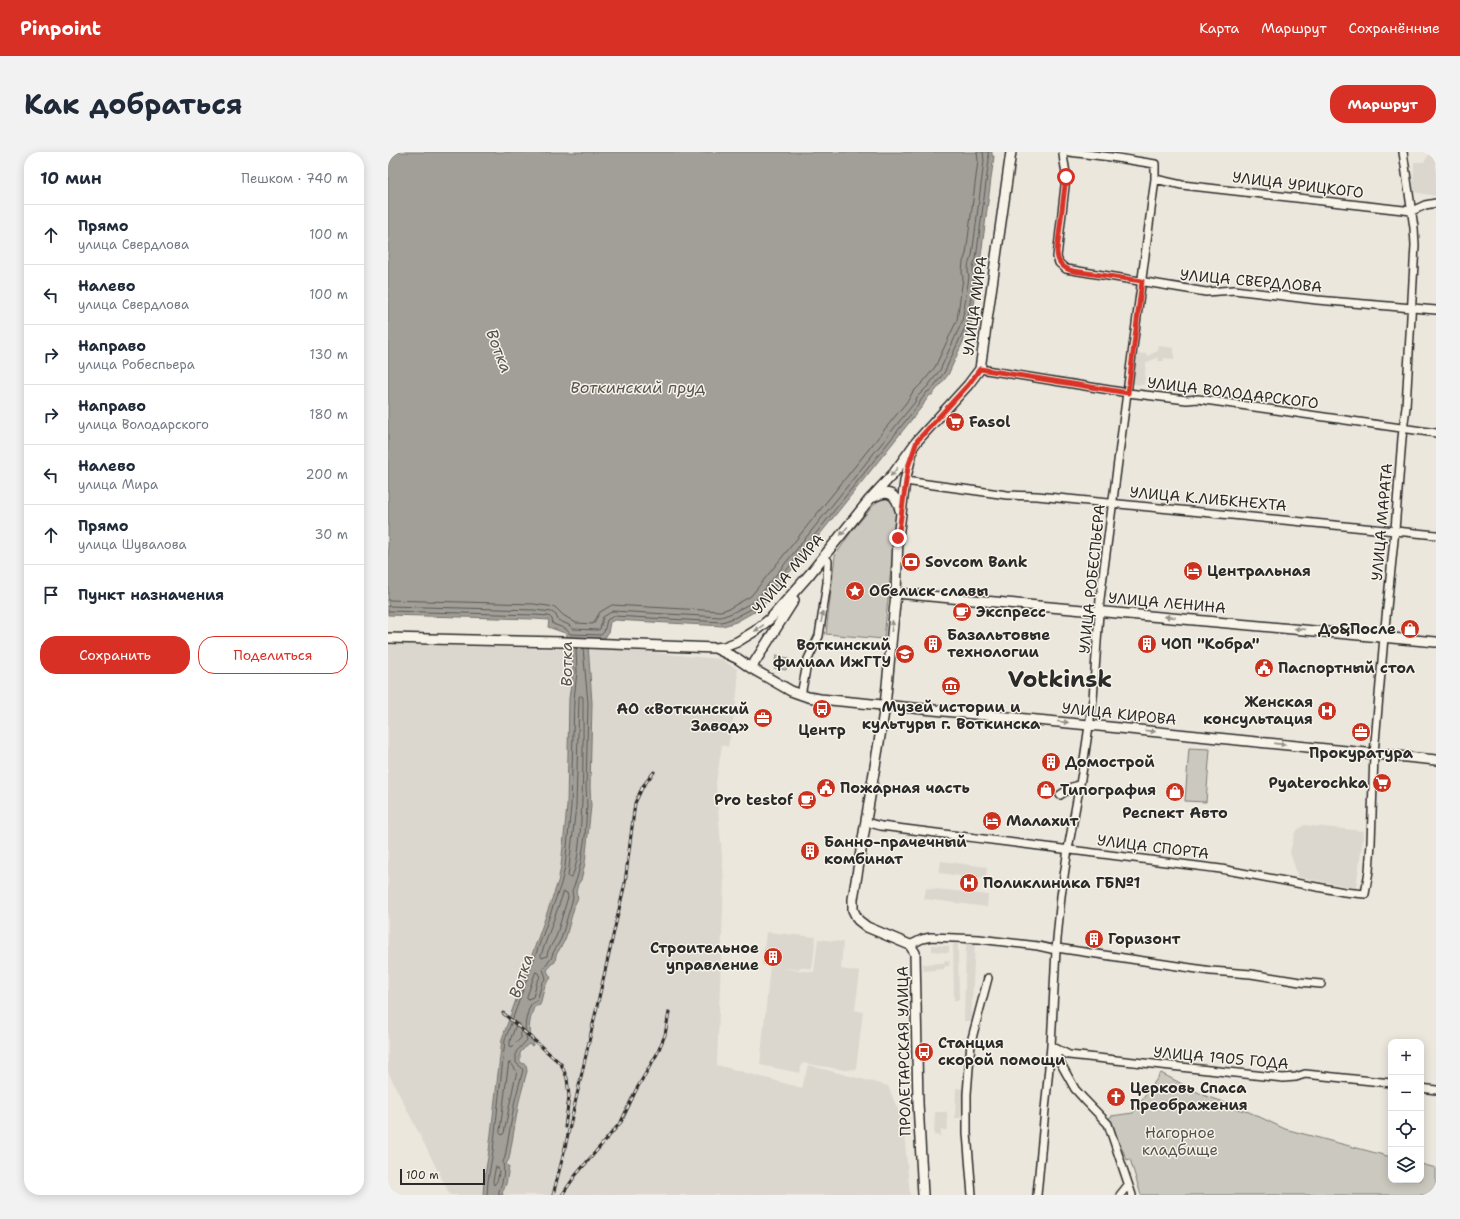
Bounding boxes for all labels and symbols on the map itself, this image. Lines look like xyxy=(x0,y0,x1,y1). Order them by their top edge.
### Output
street label: УЛИЦА УРИЦКОГО xyxy=(1231,167,1365,203)
route start xyxy=(1057,168,1075,186)
street label: УЛИЦА МИРА xyxy=(958,255,992,357)
street label: УЛИЦА СВЕРДЛОВА xyxy=(1179,265,1323,297)
water label: Вотка xyxy=(481,326,517,376)
street label: УЛИЦА ВОЛОДАРСКОГО xyxy=(1146,373,1320,413)
water label: Воткинский пруд xyxy=(570,377,706,398)
supermarket icon: Fasol xyxy=(944,411,966,433)
place label: Fasol xyxy=(969,412,1010,432)
street label: УЛИЦА МАРАТА xyxy=(1367,462,1397,582)
one-way arrow xyxy=(890,467,899,478)
street label: УЛИЦА К.ЛИБКНЕХТА xyxy=(1129,482,1287,516)
street label: УЛИЦА РОБЕСПЬЕРА xyxy=(1074,503,1110,655)
one-way arrow xyxy=(840,525,849,536)
route end xyxy=(889,529,907,547)
street label: УЛИЦА МИРА xyxy=(748,530,829,618)
bank icon: Sovcom Bank xyxy=(900,551,922,573)
place label: Sovcom Bank xyxy=(925,552,1028,572)
hotel icon: Центральная xyxy=(1182,560,1204,582)
place label: Центральная xyxy=(1207,561,1311,581)
place icon: Обелиск славы xyxy=(844,580,866,602)
place label: Обелиск славы xyxy=(869,581,988,601)
street label: УЛИЦА ЛЕНИНА xyxy=(1107,588,1227,618)
cafe icon: Экспресс xyxy=(951,601,973,623)
place label: Экспресс xyxy=(976,602,1046,622)
one-way arrow xyxy=(819,611,825,624)
one-way arrow xyxy=(1164,614,1176,621)
shop icon: До&После xyxy=(1399,618,1421,640)
place label: До&После xyxy=(1318,619,1396,639)
one-way arrow xyxy=(889,620,896,632)
one-way arrow xyxy=(754,624,764,632)
place label: Базальтовые технологии xyxy=(947,625,1050,662)
one-way arrow xyxy=(1294,626,1306,633)
building icon: Базальтовые технологии xyxy=(922,633,944,655)
building icon: ЧОП "Кобра" xyxy=(1136,633,1158,655)
place label: ЧОП "Кобра" xyxy=(1161,634,1260,654)
place label: Воткинский филиал ИжГТУ xyxy=(773,635,892,672)
water label: Вотка xyxy=(556,641,577,687)
school or university icon: Воткинский филиал ИжГТУ xyxy=(894,643,916,665)
public building icon: Паспортный стол xyxy=(1253,657,1275,679)
place label: Паспортный стол xyxy=(1278,658,1415,678)
district label: Votkinsk xyxy=(1008,664,1112,694)
museum icon: Музей истории и культуры г. Воткинска xyxy=(940,675,962,697)
place label: Женская консультация xyxy=(1203,692,1313,729)
place label: Музей истории и культуры г. Воткинска xyxy=(862,697,1041,734)
bus stop icon: Центр xyxy=(811,698,833,720)
street label: УЛИЦА КИРОВА xyxy=(1061,698,1177,730)
place label: АО «Воткинский Завод» xyxy=(616,699,750,736)
hospital icon: Женская консультация xyxy=(1316,700,1338,722)
office icon: АО «Воткинский Завод» xyxy=(752,707,774,729)
one-way arrow xyxy=(1057,719,1069,726)
place label: Центр xyxy=(798,720,846,740)
office icon: Прокуратура xyxy=(1350,721,1372,743)
one-way arrow xyxy=(1144,728,1156,734)
one-way arrow xyxy=(1274,741,1286,747)
place label: Прокуратура xyxy=(1309,743,1414,763)
building icon: Домострой xyxy=(1040,751,1062,773)
place label: Домострой xyxy=(1065,752,1155,772)
supermarket icon: Pyaterochka xyxy=(1371,772,1393,794)
place label: Pyaterochka xyxy=(1268,773,1369,793)
public building icon: Пожарная часть xyxy=(815,777,837,799)
place label: Пожарная часть xyxy=(840,778,970,798)
shop icon: Типография xyxy=(1035,779,1057,801)
place label: Типография xyxy=(1060,780,1156,800)
shop icon: Респект Авто xyxy=(1164,781,1186,803)
cafe icon: Pro testof xyxy=(796,789,818,811)
place label: Pro testof xyxy=(714,790,793,810)
place label: Респект Авто xyxy=(1122,803,1228,823)
hotel icon: Малахит xyxy=(981,810,1003,832)
place label: Малахит xyxy=(1006,811,1078,831)
street label: УЛИЦА СПОРТА xyxy=(1096,830,1210,864)
place label: Банно-прачечный комбинат xyxy=(824,832,967,869)
building icon: Банно-прачечный комбинат xyxy=(799,840,821,862)
hospital icon: Поликлиника ГБ№1 xyxy=(958,872,980,894)
place label: Поликлиника ГБ№1 xyxy=(983,873,1140,893)
building icon: Горизонт xyxy=(1083,928,1105,950)
place label: Горизонт xyxy=(1108,929,1181,949)
place label: Строительное управление xyxy=(650,938,759,975)
building icon: Строительное управление xyxy=(762,946,784,968)
water label: Вотка xyxy=(504,951,538,1001)
street label: ПРОЛЕТАРСКАЯ УЛИЦА xyxy=(893,966,915,1136)
place label: Станция скорой помощи xyxy=(938,1033,1066,1070)
bus stop icon: Станция скорой помощи xyxy=(913,1041,935,1063)
street label: УЛИЦА 1905 ГОДА xyxy=(1153,1042,1290,1074)
place label: Церковь Спаса Преображения xyxy=(1130,1078,1248,1115)
church icon: Церковь Спаса Преображения xyxy=(1105,1086,1127,1108)
park label: Нагорное кладбище xyxy=(1142,1123,1218,1160)
scale bar xyxy=(400,1167,485,1186)

